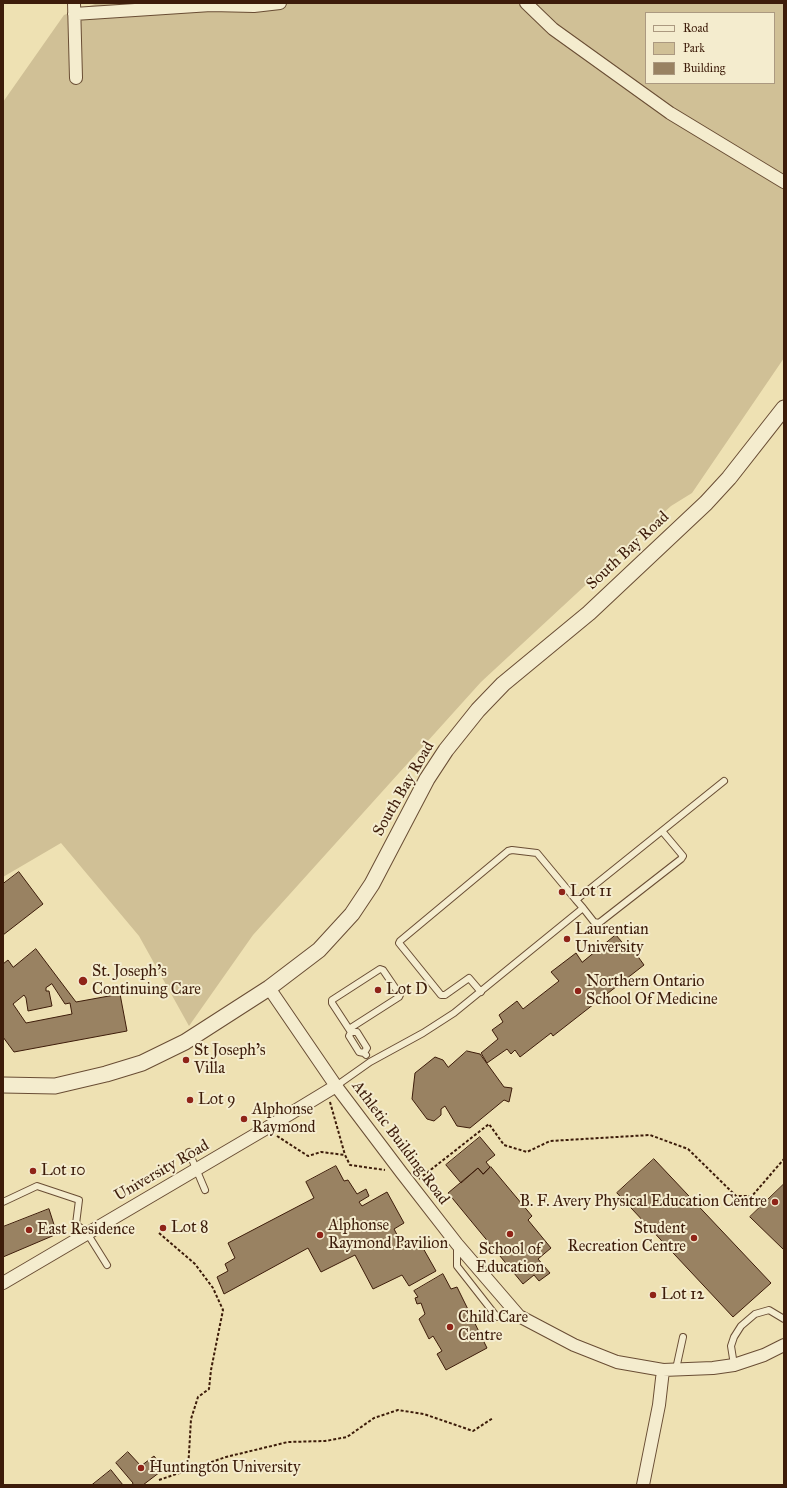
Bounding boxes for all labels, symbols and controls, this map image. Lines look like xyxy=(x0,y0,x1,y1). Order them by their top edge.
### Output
legend xyxy=(645,12,775,84)
text: Road xyxy=(683,21,709,35)
text: Park xyxy=(683,41,705,55)
text: Building xyxy=(683,61,725,75)
street label: South Bay Road xyxy=(583,508,673,594)
street label: South Bay Road xyxy=(369,738,439,840)
place label: Lot 11 xyxy=(570,882,612,902)
marker: Lot 11 xyxy=(557,887,567,897)
place label: Laurentian University xyxy=(575,920,649,958)
marker: Laurentian University xyxy=(562,934,572,944)
place label: St. Joseph's Continuing Care xyxy=(92,962,201,1000)
place label: Northern Ontario School Of Medicine xyxy=(586,972,718,1010)
marker: St. Joseph's Continuing Care xyxy=(77,975,89,987)
place label: Lot D xyxy=(386,980,428,1000)
marker: Lot D xyxy=(373,985,383,995)
marker: Northern Ontario School Of Medicine xyxy=(573,986,583,996)
place label: St Joseph's Villa xyxy=(194,1041,266,1079)
marker: St Joseph's Villa xyxy=(181,1055,191,1065)
street label: Athletic Building Road xyxy=(347,1077,453,1209)
place label: Lot 9 xyxy=(198,1090,236,1110)
marker: Lot 9 xyxy=(185,1095,195,1105)
place label: Alphonse Raymond xyxy=(252,1100,316,1138)
marker: Alphonse Raymond xyxy=(239,1114,249,1124)
street label: University Road xyxy=(111,1136,213,1206)
place label: Lot 10 xyxy=(41,1161,86,1181)
marker: Lot 10 xyxy=(28,1166,38,1176)
place label: B. F. Avery Physical Education Centre xyxy=(519,1192,767,1212)
marker: B. F. Avery Physical Education Centre xyxy=(770,1197,780,1207)
place label: Alphonse Raymond Pavilion xyxy=(328,1216,448,1254)
place label: Lot 8 xyxy=(171,1218,209,1238)
place label: Student Recreation Centre xyxy=(567,1219,686,1257)
place label: East Residence xyxy=(37,1220,135,1240)
marker: Lot 8 xyxy=(158,1223,168,1233)
marker: East Residence xyxy=(24,1225,34,1235)
marker: School of Education xyxy=(505,1229,515,1239)
marker: Alphonse Raymond Pavilion xyxy=(315,1230,325,1240)
marker: Student Recreation Centre xyxy=(689,1233,699,1243)
place label: School of Education xyxy=(476,1240,544,1278)
place label: Lot 12 xyxy=(661,1285,704,1305)
marker: Lot 12 xyxy=(648,1290,658,1300)
place label: Child Care Centre xyxy=(458,1308,528,1346)
marker: Child Care Centre xyxy=(445,1322,455,1332)
place label: Huntington University xyxy=(149,1458,301,1478)
marker: Huntington University xyxy=(136,1463,146,1473)

